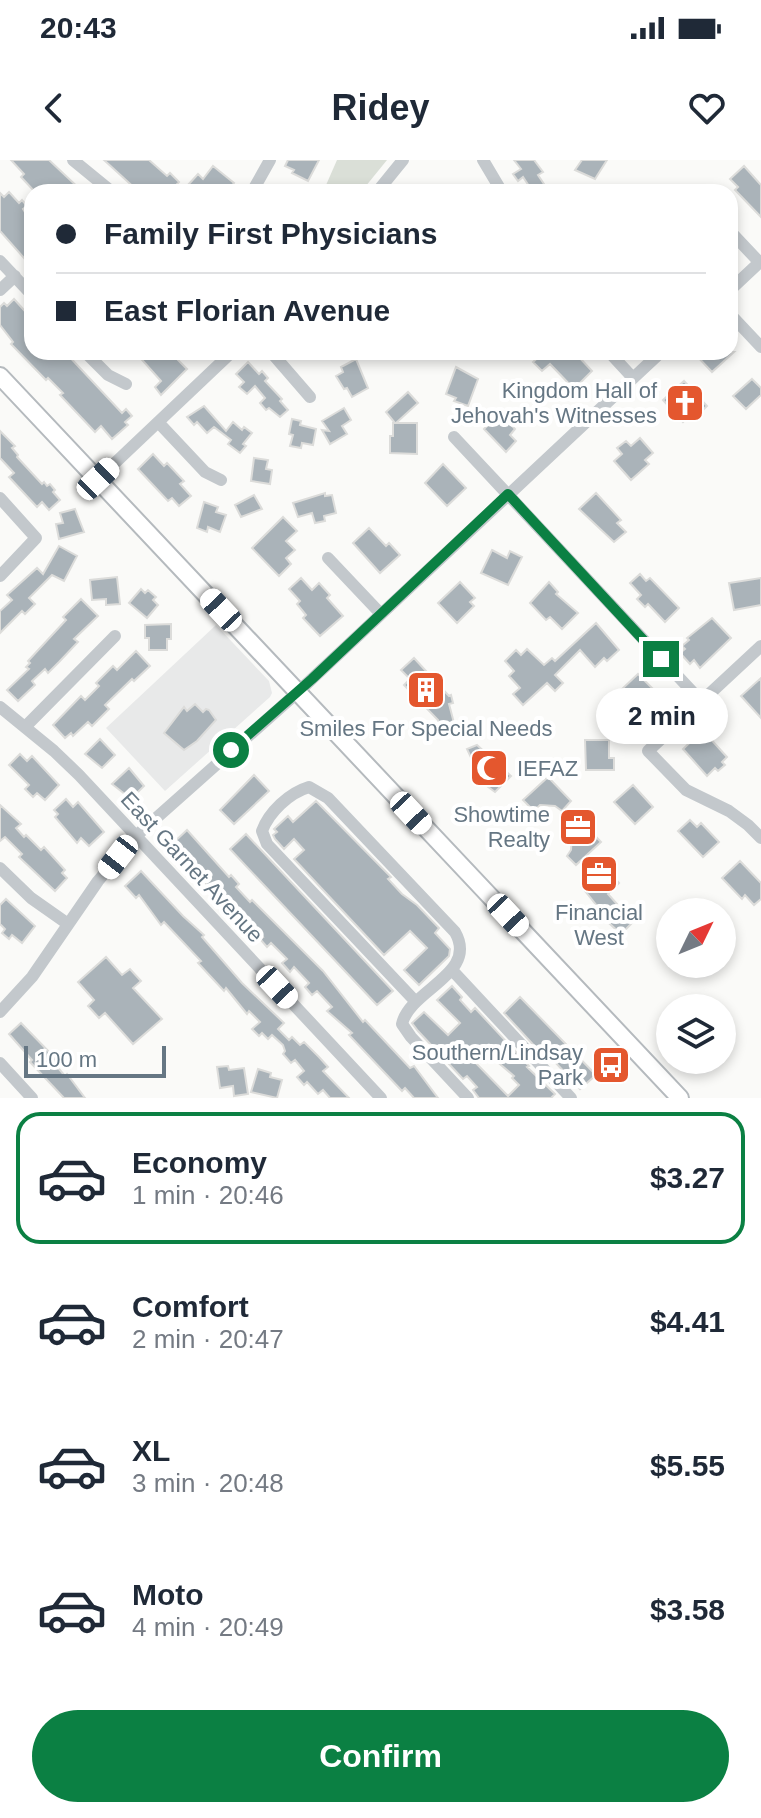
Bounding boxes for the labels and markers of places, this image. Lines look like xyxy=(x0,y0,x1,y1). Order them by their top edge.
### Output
place label: Kingdom Hall of Jehovah's Witnesses xyxy=(451,378,658,428)
church icon: Kingdom Hall of Jehovah's Witnesses xyxy=(664,382,706,424)
building icon: Smiles For Special Needs xyxy=(405,669,447,711)
place label: Smiles For Special Needs xyxy=(299,716,553,741)
mosque icon: IEFAZ xyxy=(468,747,510,789)
place label: IEFAZ xyxy=(517,756,578,781)
place label: Showtime Realty xyxy=(453,802,550,852)
office icon: Showtime Realty xyxy=(557,806,599,848)
office icon: Financial West xyxy=(578,853,620,895)
place label: Financial West xyxy=(555,900,643,950)
place label: Southern/Lindsay Park xyxy=(412,1040,584,1090)
bus stop icon: Southern/Lindsay Park xyxy=(590,1044,632,1086)

